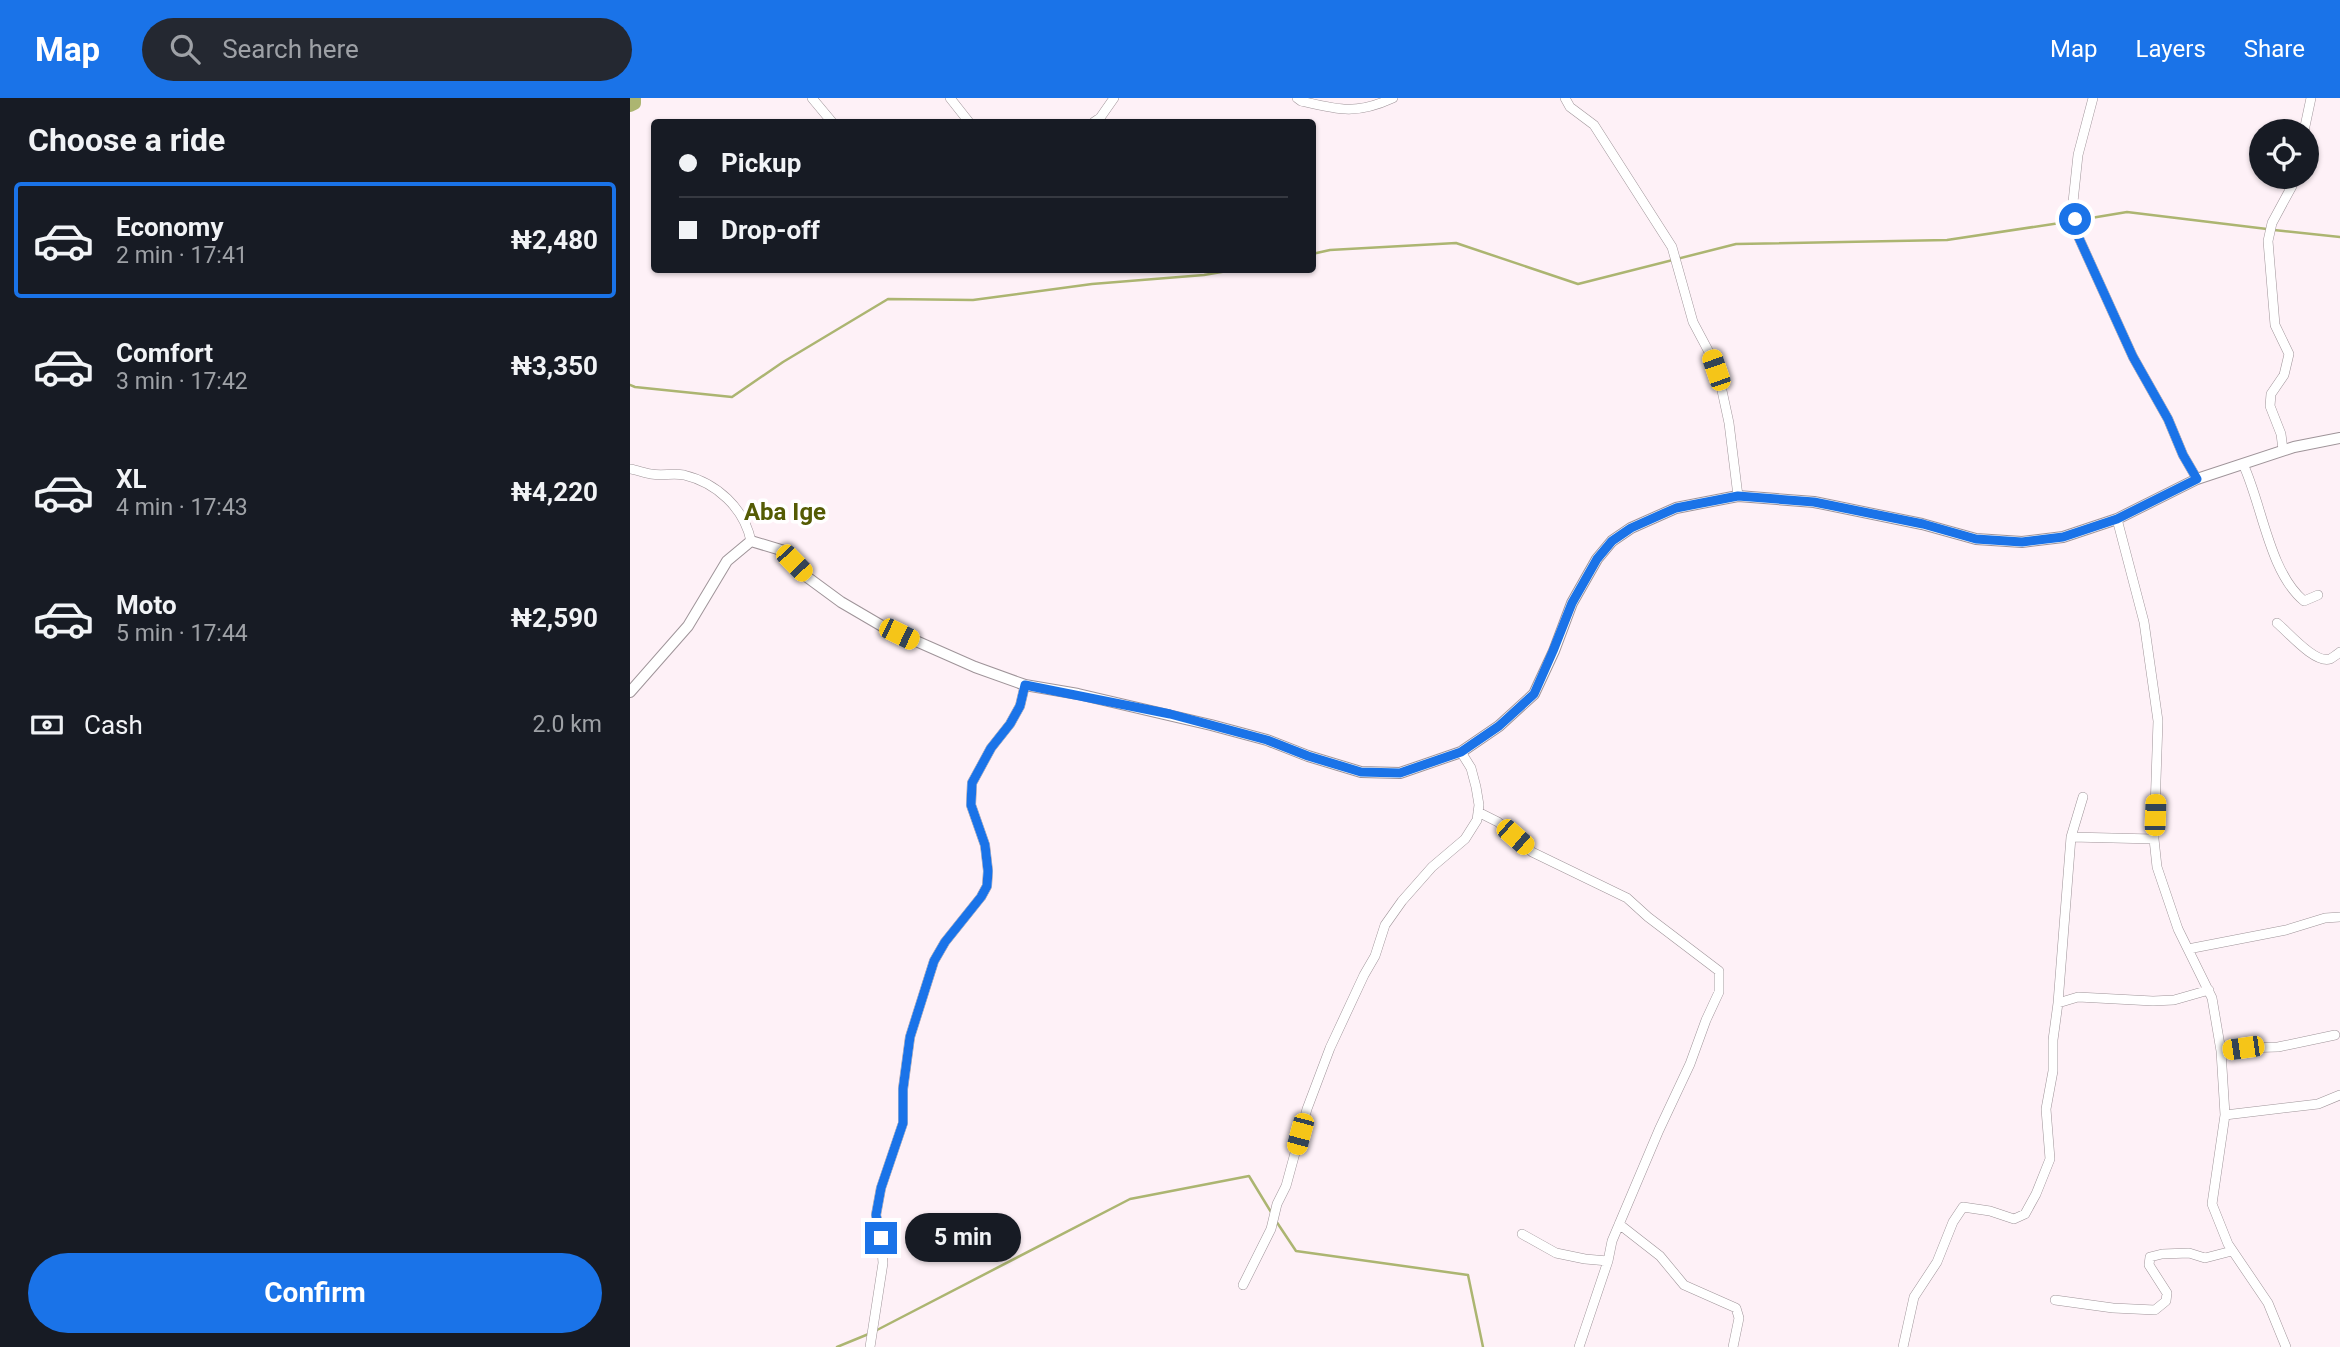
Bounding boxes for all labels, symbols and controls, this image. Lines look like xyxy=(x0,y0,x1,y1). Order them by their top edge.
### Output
search box xyxy=(142,18,632,81)
text: Map xyxy=(35,30,100,69)
icon: search xyxy=(166,30,204,68)
text: Search here xyxy=(222,34,359,64)
text: Map xyxy=(2050,35,2098,63)
text: Layers xyxy=(2136,35,2206,63)
text: Share xyxy=(2244,35,2305,63)
map controls xyxy=(2249,119,2319,189)
button: locate xyxy=(2249,119,2319,189)
text: Choose a ride xyxy=(28,121,225,159)
text: Pickup xyxy=(721,148,801,178)
route start xyxy=(2059,203,2091,235)
icon: car xyxy=(32,209,95,272)
text: Economy xyxy=(116,212,223,242)
text: Drop-off xyxy=(721,215,820,245)
text: ₦2,480 xyxy=(511,225,598,255)
text: 2 min · 17:41 xyxy=(116,242,248,269)
icon: car xyxy=(32,335,95,398)
text: Comfort xyxy=(116,338,213,368)
car xyxy=(1700,347,1733,393)
text: ₦3,350 xyxy=(511,351,598,381)
text: 3 min · 17:42 xyxy=(116,368,248,395)
icon: car xyxy=(32,461,95,524)
text: XL xyxy=(116,464,147,494)
text: ₦4,220 xyxy=(511,477,598,507)
text: 4 min · 17:43 xyxy=(116,494,248,521)
district label: Aba Ige xyxy=(744,498,826,526)
car xyxy=(772,541,817,585)
icon: car xyxy=(32,587,95,650)
text: Moto xyxy=(116,590,177,620)
text: ₦2,590 xyxy=(511,603,598,633)
car xyxy=(876,615,923,653)
text: 5 min · 17:44 xyxy=(116,620,248,647)
icon: cash xyxy=(28,706,66,744)
text: Cash xyxy=(84,710,143,740)
text: 2.0 km xyxy=(533,711,602,738)
car xyxy=(2144,794,2167,836)
car xyxy=(1493,815,1538,859)
car xyxy=(2221,1035,2266,1061)
car xyxy=(1285,1111,1316,1157)
callout: 5 min xyxy=(906,1214,1021,1262)
route end xyxy=(865,1222,897,1254)
text: 5 min xyxy=(934,1224,992,1251)
button: Confirm xyxy=(28,1253,602,1333)

